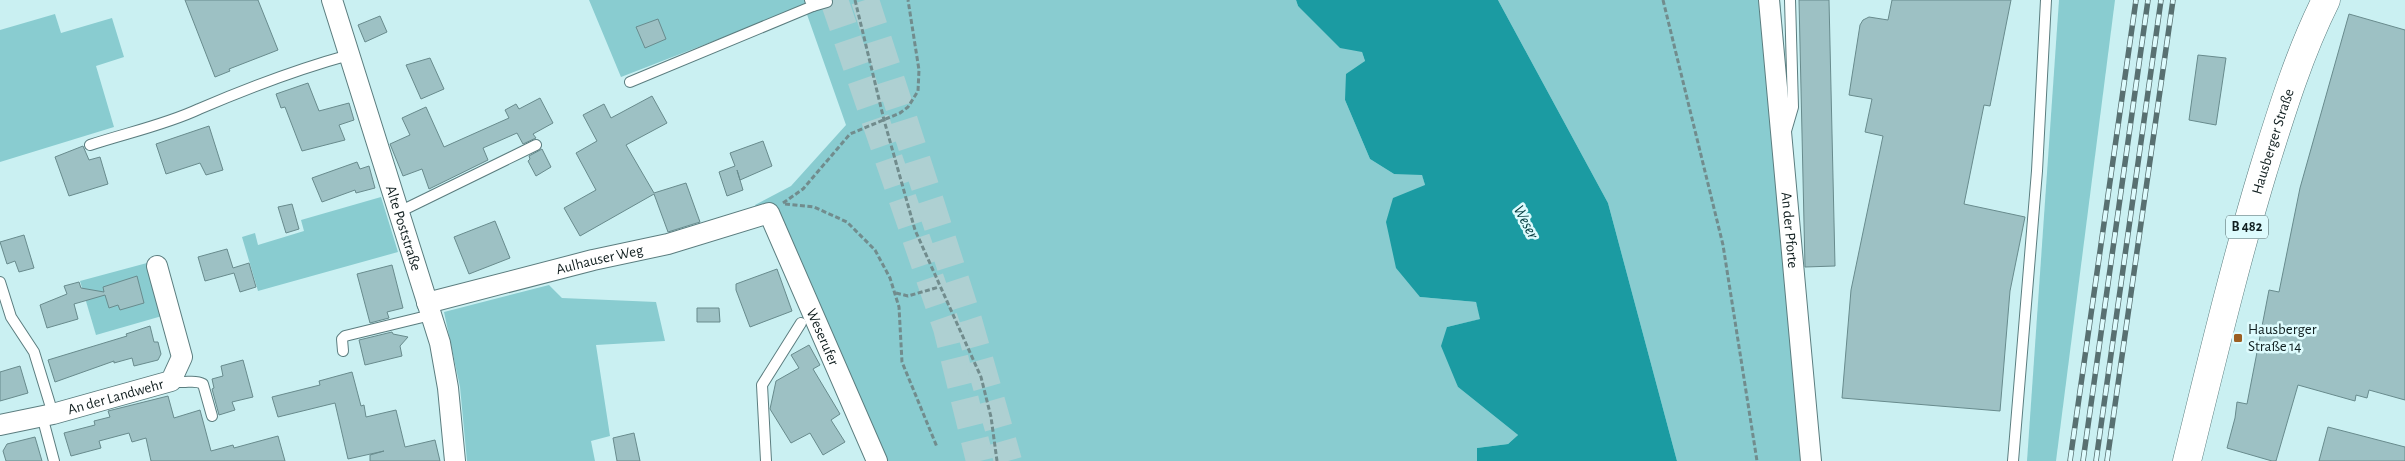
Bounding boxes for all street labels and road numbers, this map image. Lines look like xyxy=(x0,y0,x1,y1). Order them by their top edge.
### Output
street label: Hausberger Straße xyxy=(2249,86,2296,196)
street label: Alte Poststraße xyxy=(383,183,424,273)
street label: An der Pforte xyxy=(1779,191,1801,269)
road number: B 482 xyxy=(2226,216,2268,238)
street label: Aulhauser Weg xyxy=(554,242,645,277)
street label: Weserufer xyxy=(804,306,842,368)
street label: An der Landwehr xyxy=(66,376,165,417)

